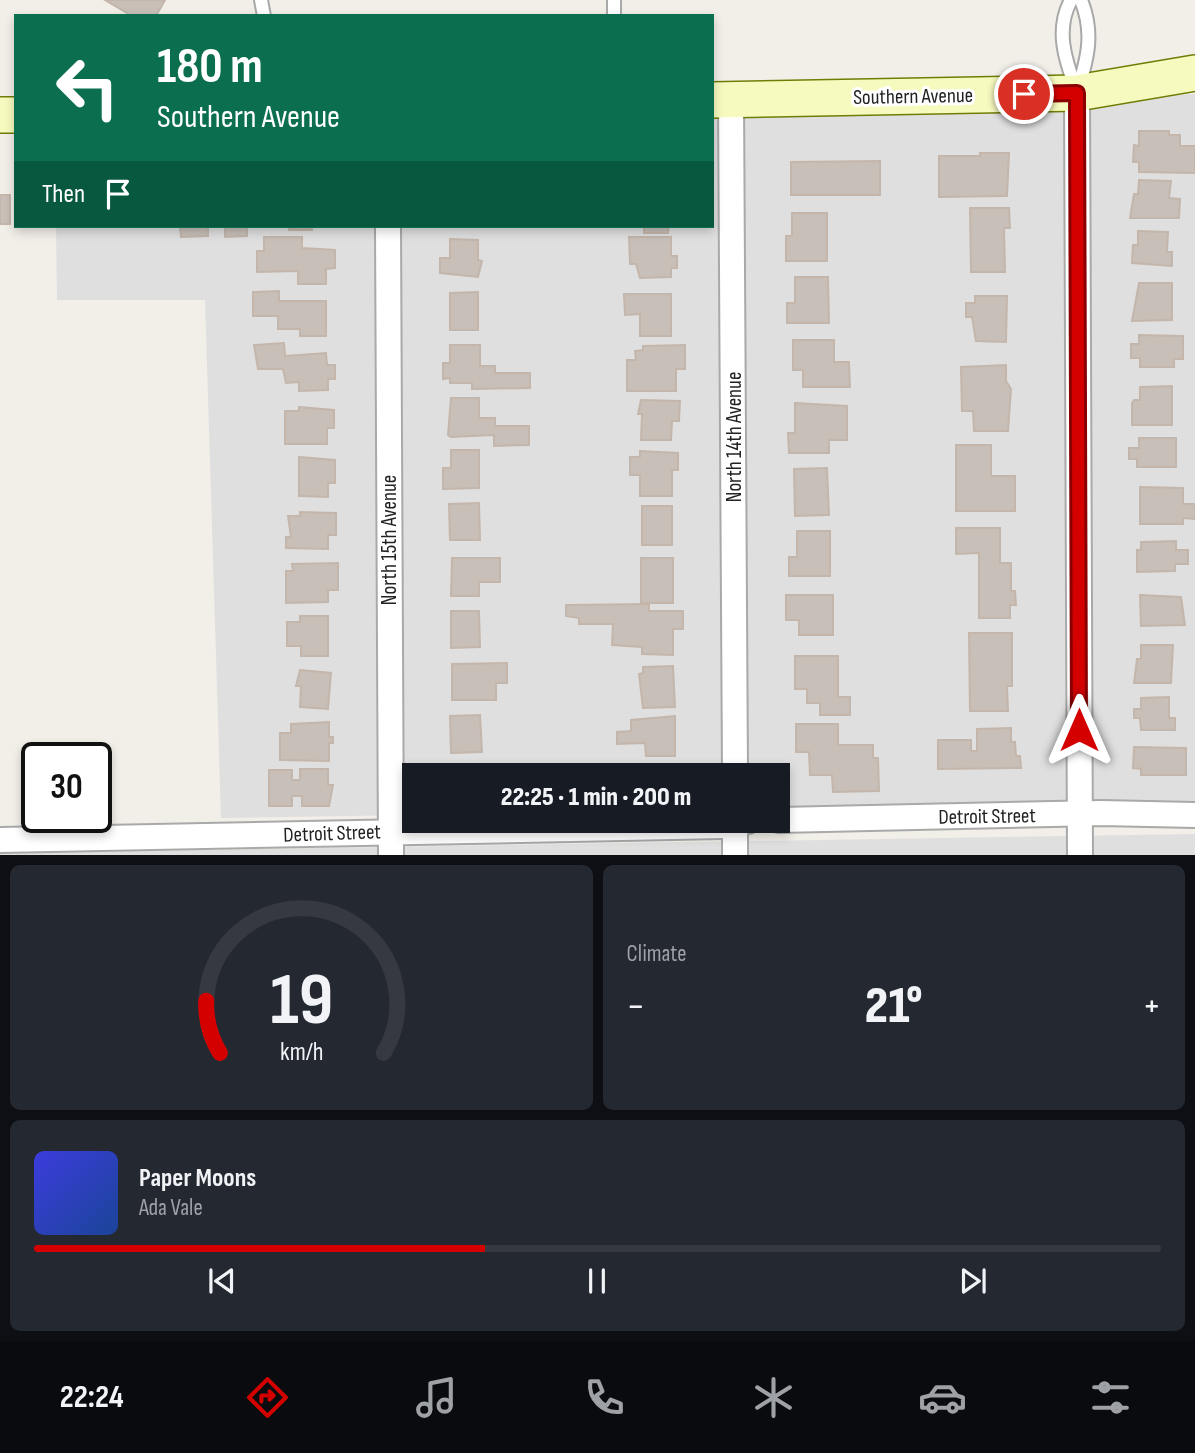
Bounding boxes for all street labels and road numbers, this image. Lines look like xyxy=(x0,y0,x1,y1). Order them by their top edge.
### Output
street label: Southern Avenue xyxy=(853,83,973,110)
street label: North 14th Avenue xyxy=(722,372,747,502)
street label: North 15th Avenue xyxy=(377,475,402,605)
street label: Detroit Street xyxy=(938,803,1036,830)
street label: Detroit Street xyxy=(283,819,381,848)

